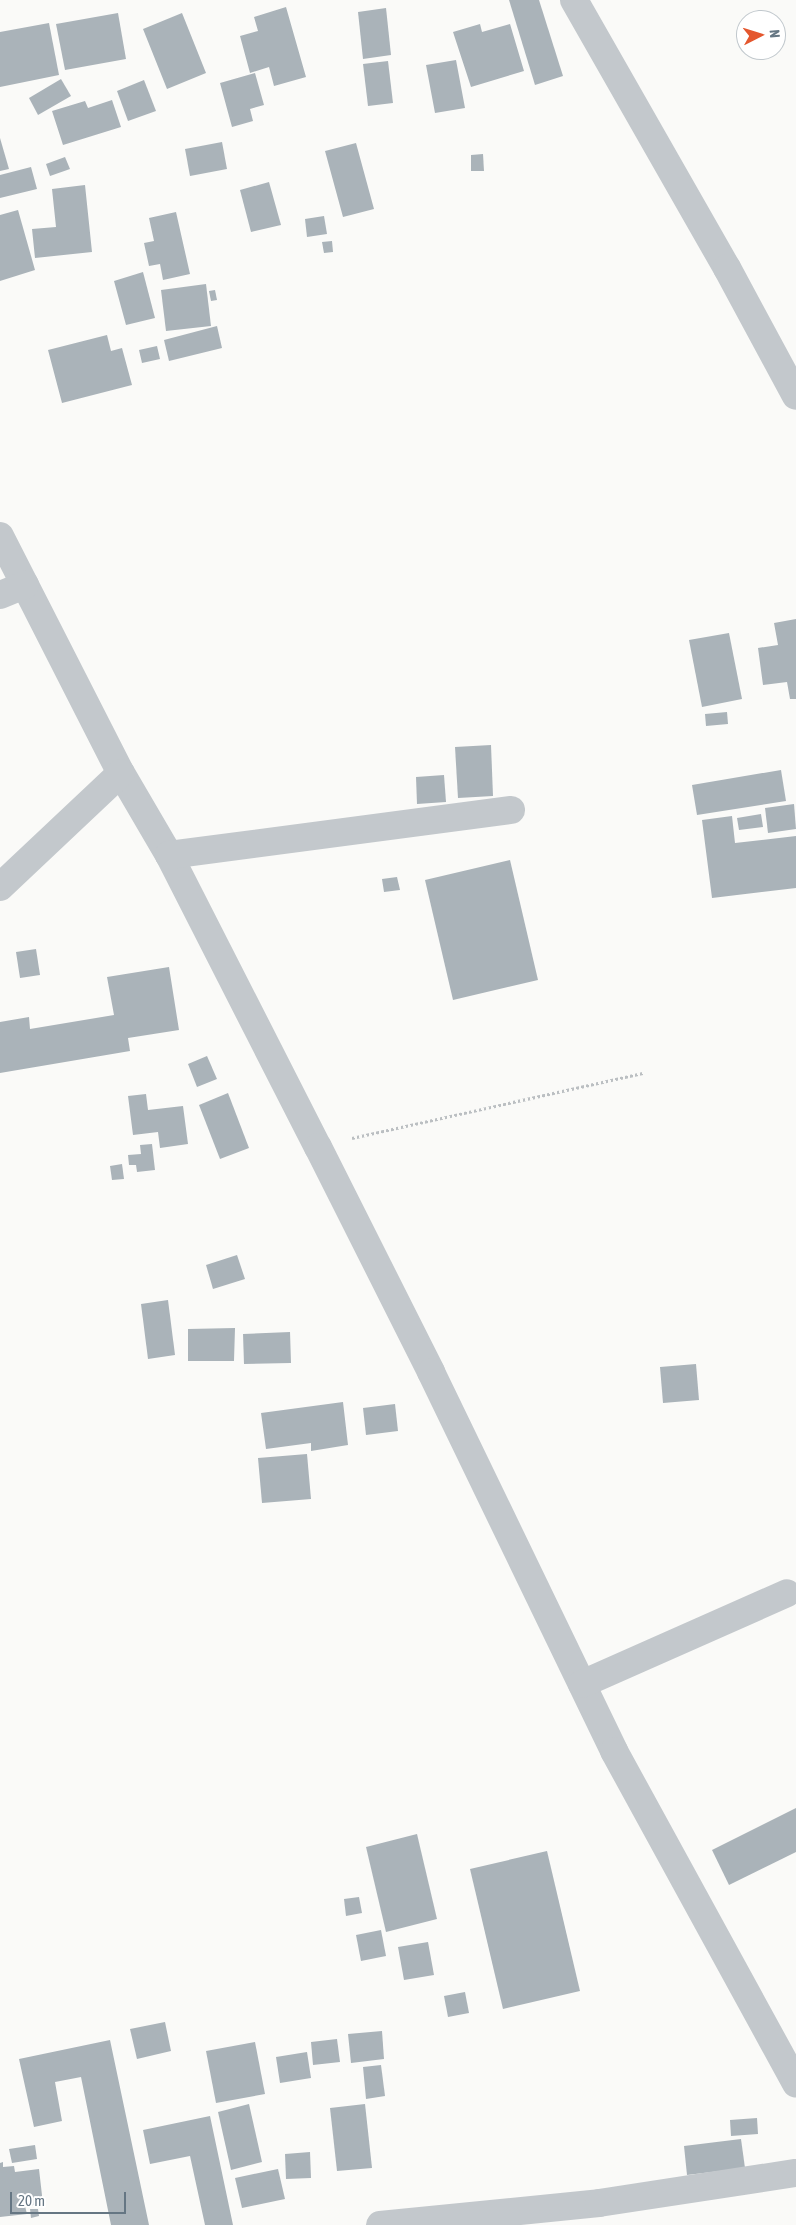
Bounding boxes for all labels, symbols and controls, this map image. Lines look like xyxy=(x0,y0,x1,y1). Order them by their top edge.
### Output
north arrow xyxy=(736,10,786,60)
text: N xyxy=(767,29,783,39)
scale bar xyxy=(12,2182,129,2214)
text: 20 m xyxy=(18,2192,45,2209)

